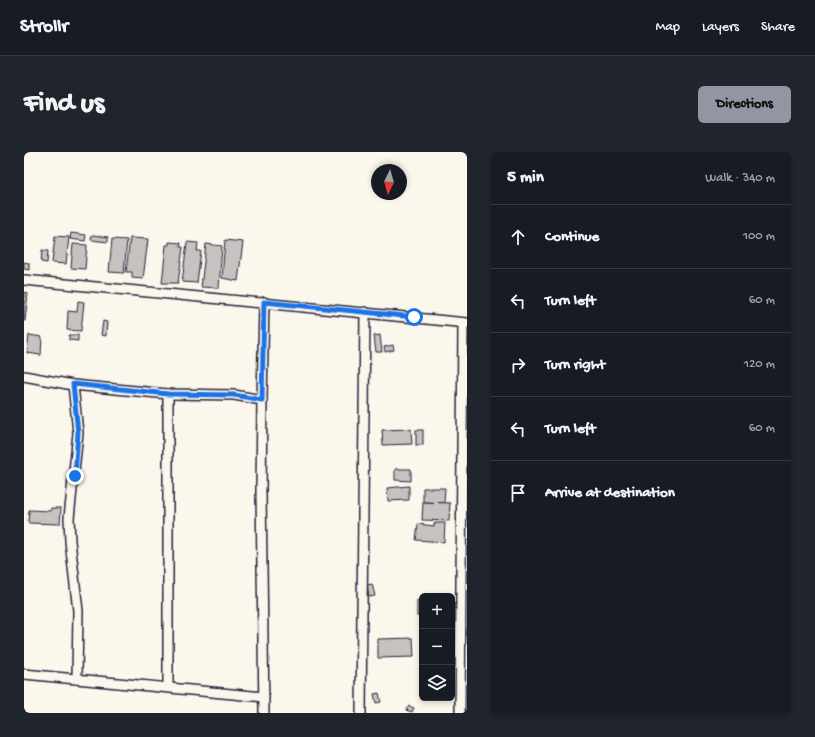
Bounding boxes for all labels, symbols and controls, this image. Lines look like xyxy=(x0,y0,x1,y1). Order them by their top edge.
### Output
text: Strollr xyxy=(20,16,68,39)
text: Map xyxy=(656,19,680,36)
text: Layers xyxy=(702,19,739,36)
text: Share xyxy=(761,19,795,36)
button: Directions xyxy=(698,86,791,123)
text: Find us xyxy=(24,88,104,121)
north arrow xyxy=(371,164,407,200)
text: 5 min xyxy=(507,168,544,188)
text: Walk · 340 m xyxy=(705,171,775,186)
icon: ahead xyxy=(507,226,529,248)
text: Continue xyxy=(545,228,599,246)
text: 100 m xyxy=(743,229,775,244)
icon: left xyxy=(507,290,529,312)
text: Turn left xyxy=(545,292,596,310)
text: 60 m xyxy=(749,293,775,308)
route start xyxy=(405,308,423,326)
icon: right xyxy=(507,354,529,376)
text: Turn right xyxy=(545,356,605,374)
text: 120 m xyxy=(744,357,775,372)
icon: left xyxy=(507,418,529,440)
text: Turn left xyxy=(545,420,596,438)
text: 60 m xyxy=(749,421,775,436)
route end xyxy=(66,467,84,485)
icon: arrive xyxy=(507,482,529,504)
text: Arrive at destination xyxy=(545,484,675,502)
map controls xyxy=(419,593,455,701)
button: + xyxy=(419,593,455,629)
button: − xyxy=(419,629,455,665)
button: layers xyxy=(419,665,455,701)

